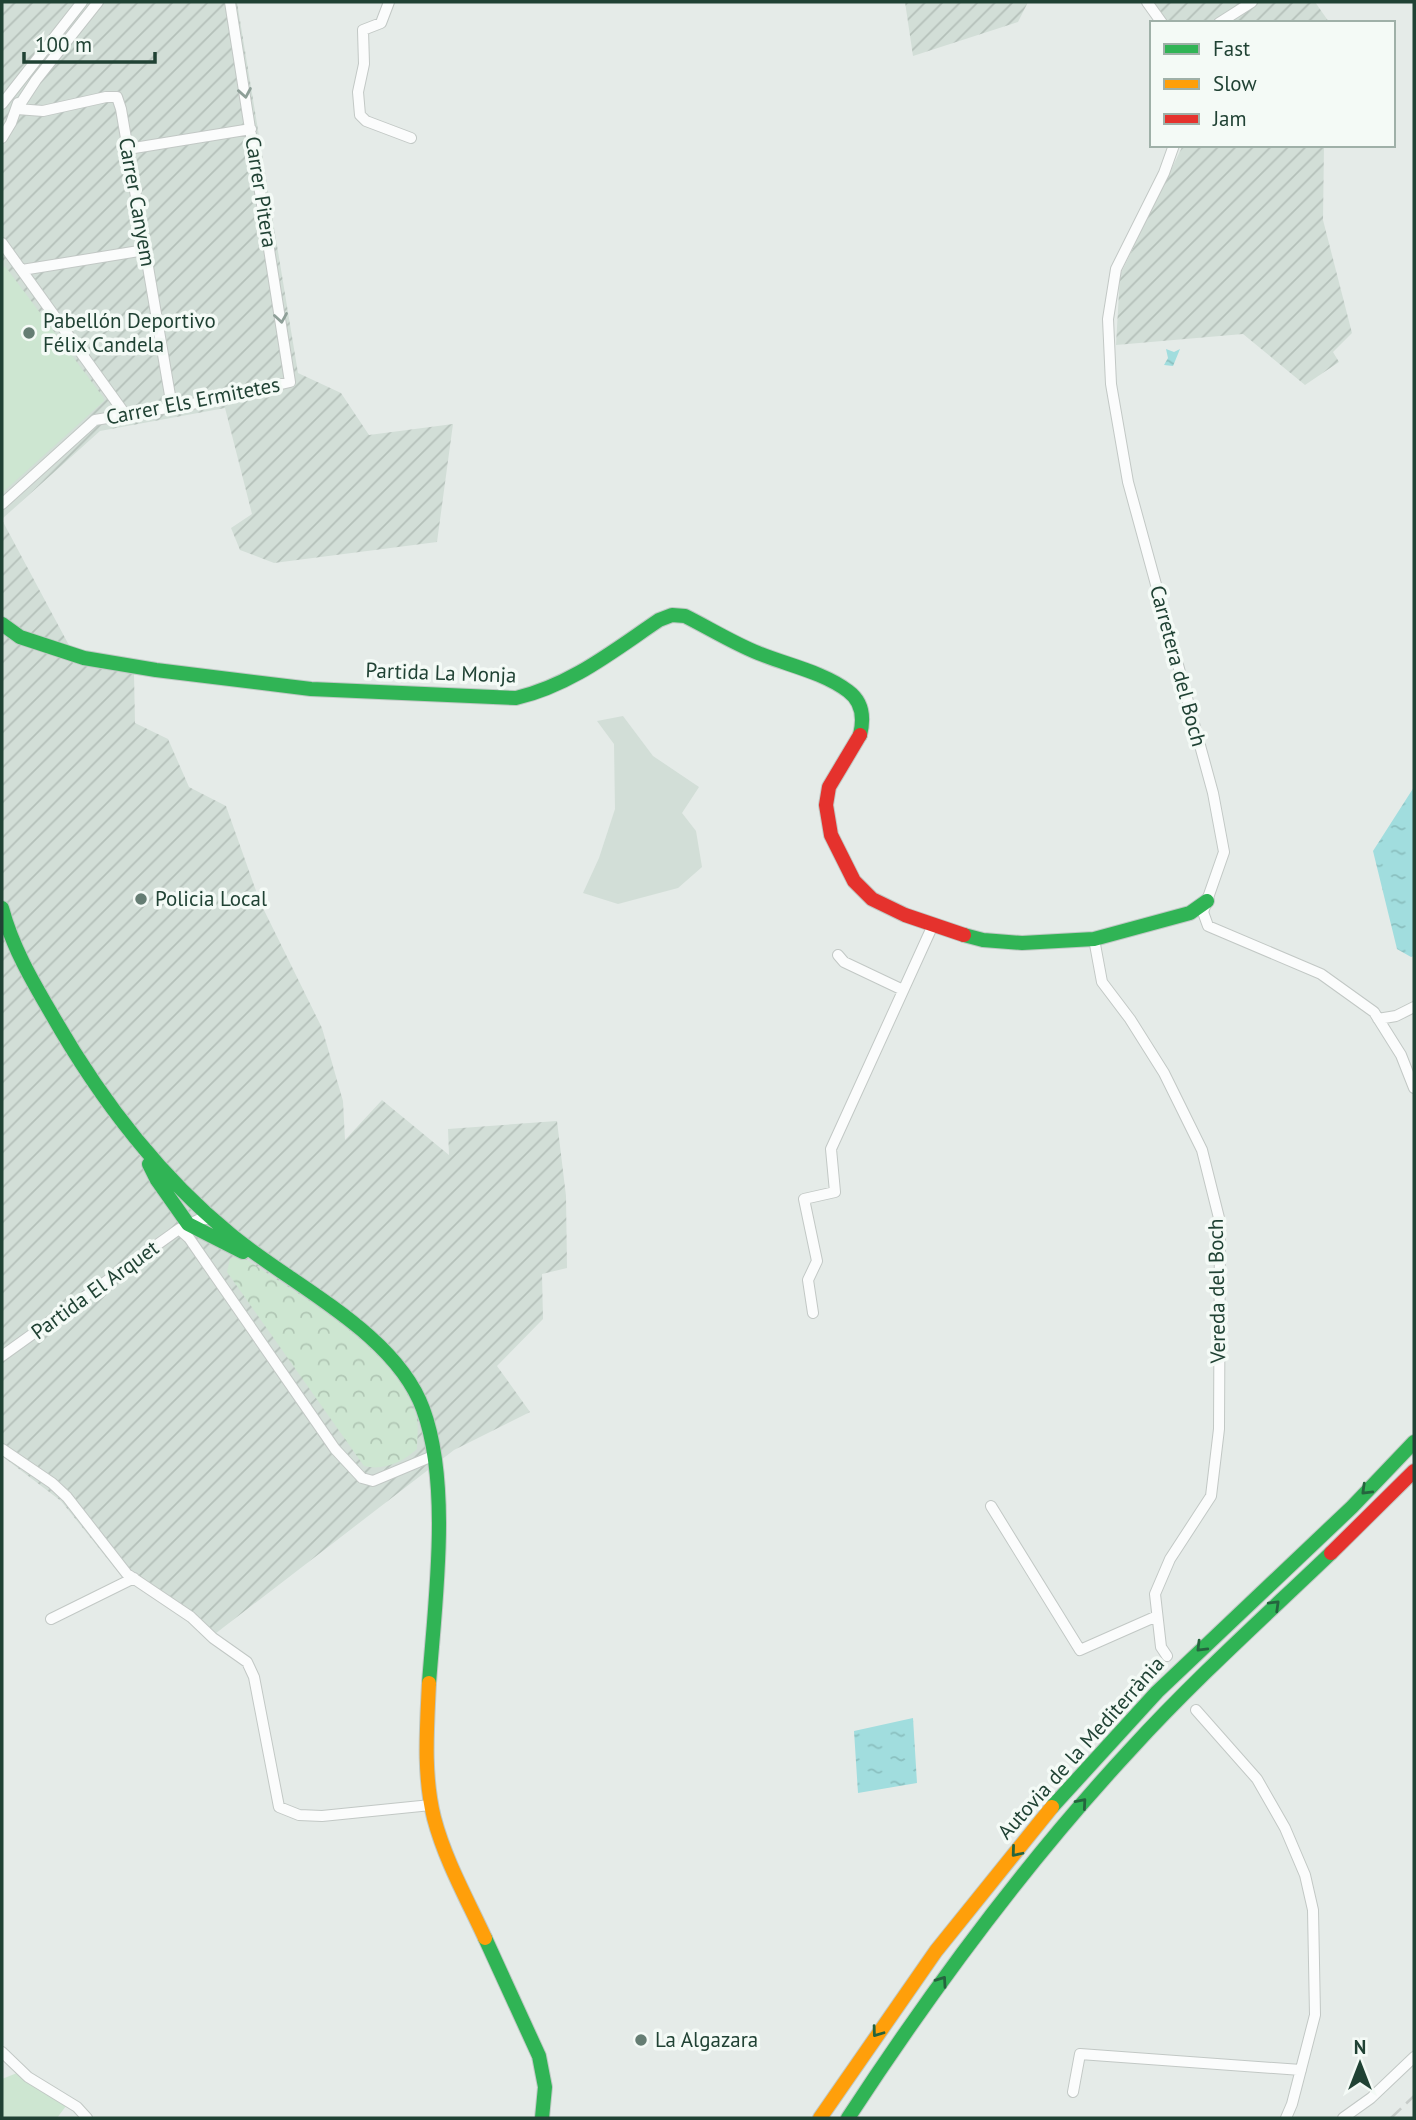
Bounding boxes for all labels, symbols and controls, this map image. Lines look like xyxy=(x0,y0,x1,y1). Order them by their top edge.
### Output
scale bar xyxy=(24,21,156,65)
legend xyxy=(1150,21,1395,147)
text: 100 m xyxy=(35,31,92,58)
text: Fast xyxy=(1213,35,1250,62)
text: Slow xyxy=(1213,70,1257,97)
one-way arrow xyxy=(237,87,252,99)
text: Jam xyxy=(1212,105,1247,132)
street label: Carrer Pitera xyxy=(239,134,284,249)
street label: Carrer Canyem xyxy=(113,135,162,269)
place label: Pabellón Deportivo Félix Candela xyxy=(43,307,216,358)
one-way arrow xyxy=(273,312,288,324)
marker: Pabellón Deportivo Félix Candela xyxy=(21,325,37,341)
street label: Carrer Els Ermitetes xyxy=(104,370,282,431)
street label: Carretera del Boch xyxy=(1144,582,1213,749)
street label: Partida La Monja xyxy=(365,656,517,689)
place label: Policia Local xyxy=(155,885,267,912)
marker: Policia Local xyxy=(133,891,149,907)
street label: Vereda del Boch xyxy=(1202,1218,1231,1365)
street label: Partida El Arquet xyxy=(26,1234,164,1345)
one-way arrow xyxy=(1362,1482,1375,1495)
one-way arrow xyxy=(1267,1600,1280,1613)
one-way arrow xyxy=(1197,1639,1210,1652)
street label: Autovia de la Mediterrània xyxy=(991,1651,1170,1845)
one-way arrow xyxy=(1074,1798,1086,1811)
one-way arrow xyxy=(1012,1843,1024,1856)
one-way arrow xyxy=(934,1976,946,1989)
one-way arrow xyxy=(873,2024,885,2037)
place label: La Algazara xyxy=(655,2026,758,2053)
north arrow xyxy=(1325,2029,1395,2099)
marker: La Algazara xyxy=(633,2032,649,2048)
text: N xyxy=(1354,2035,1366,2059)

